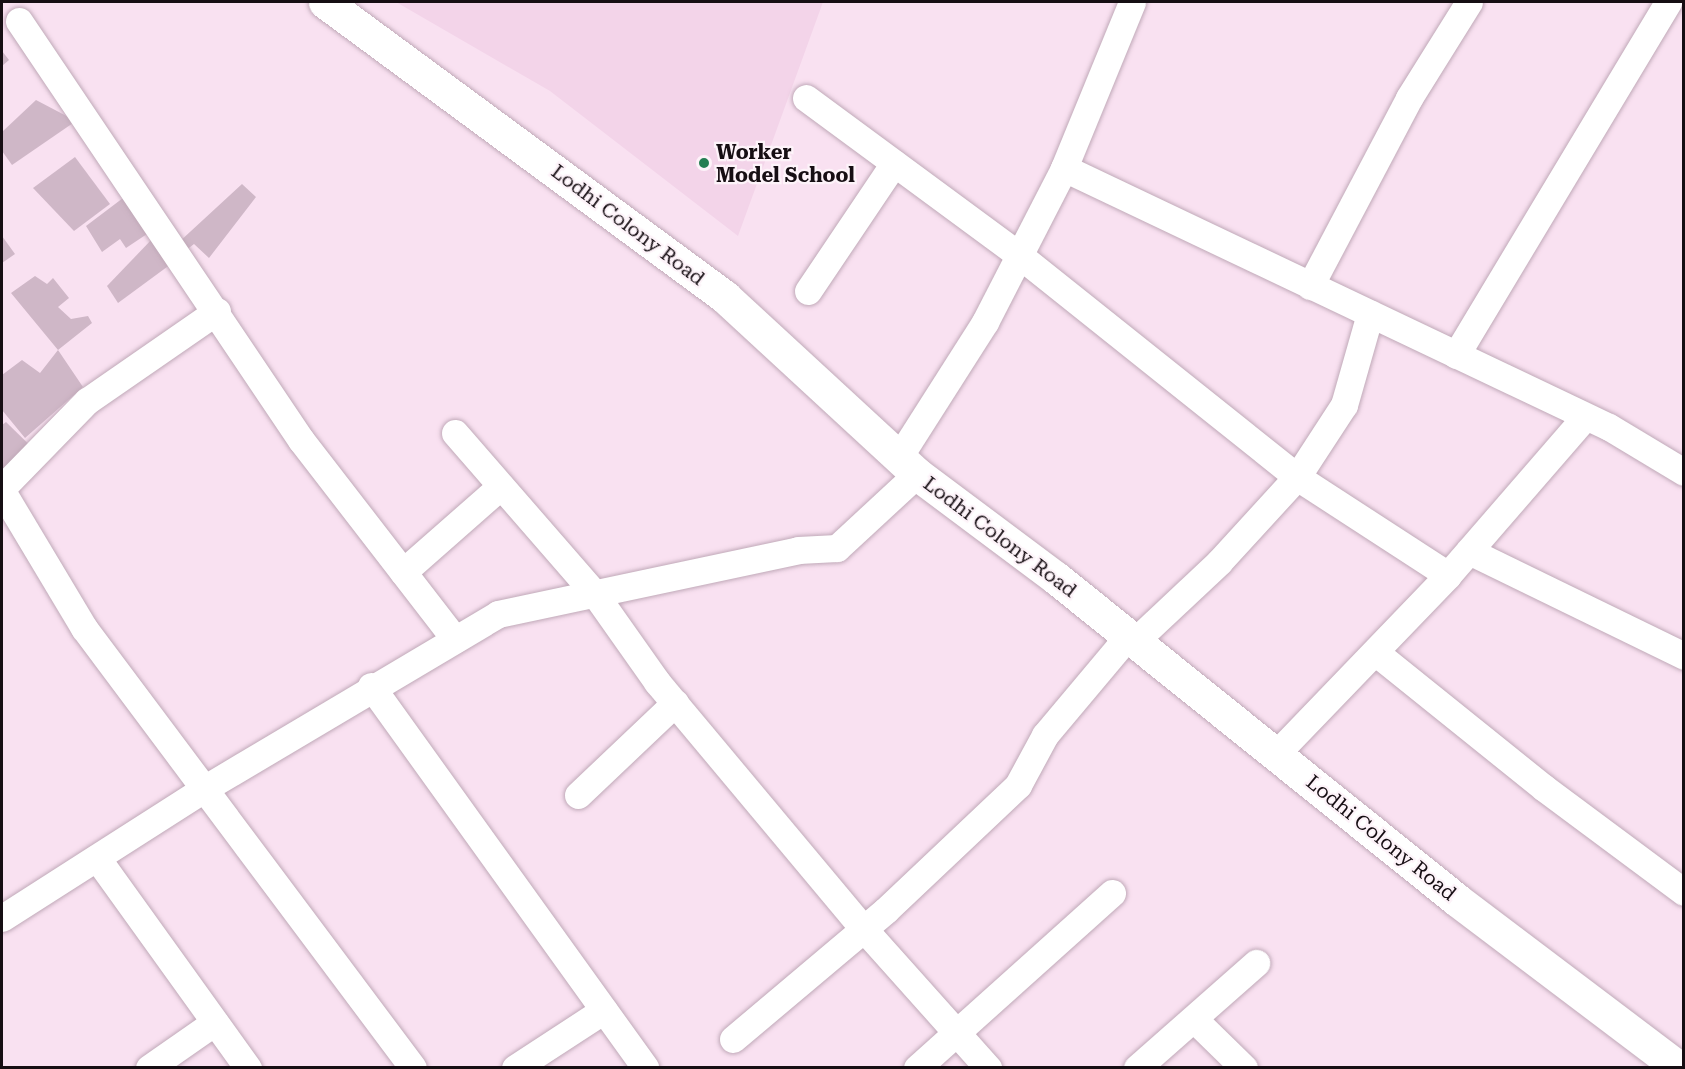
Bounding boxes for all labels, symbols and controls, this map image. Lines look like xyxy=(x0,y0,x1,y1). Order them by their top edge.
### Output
place label: Worker Model School xyxy=(716,140,855,187)
marker: Worker Model School xyxy=(697,156,711,170)
street label: Lodhi Colony Road xyxy=(547,159,709,291)
street label: Lodhi Colony Road xyxy=(919,471,1081,603)
street label: Lodhi Colony Road xyxy=(1301,770,1461,906)

